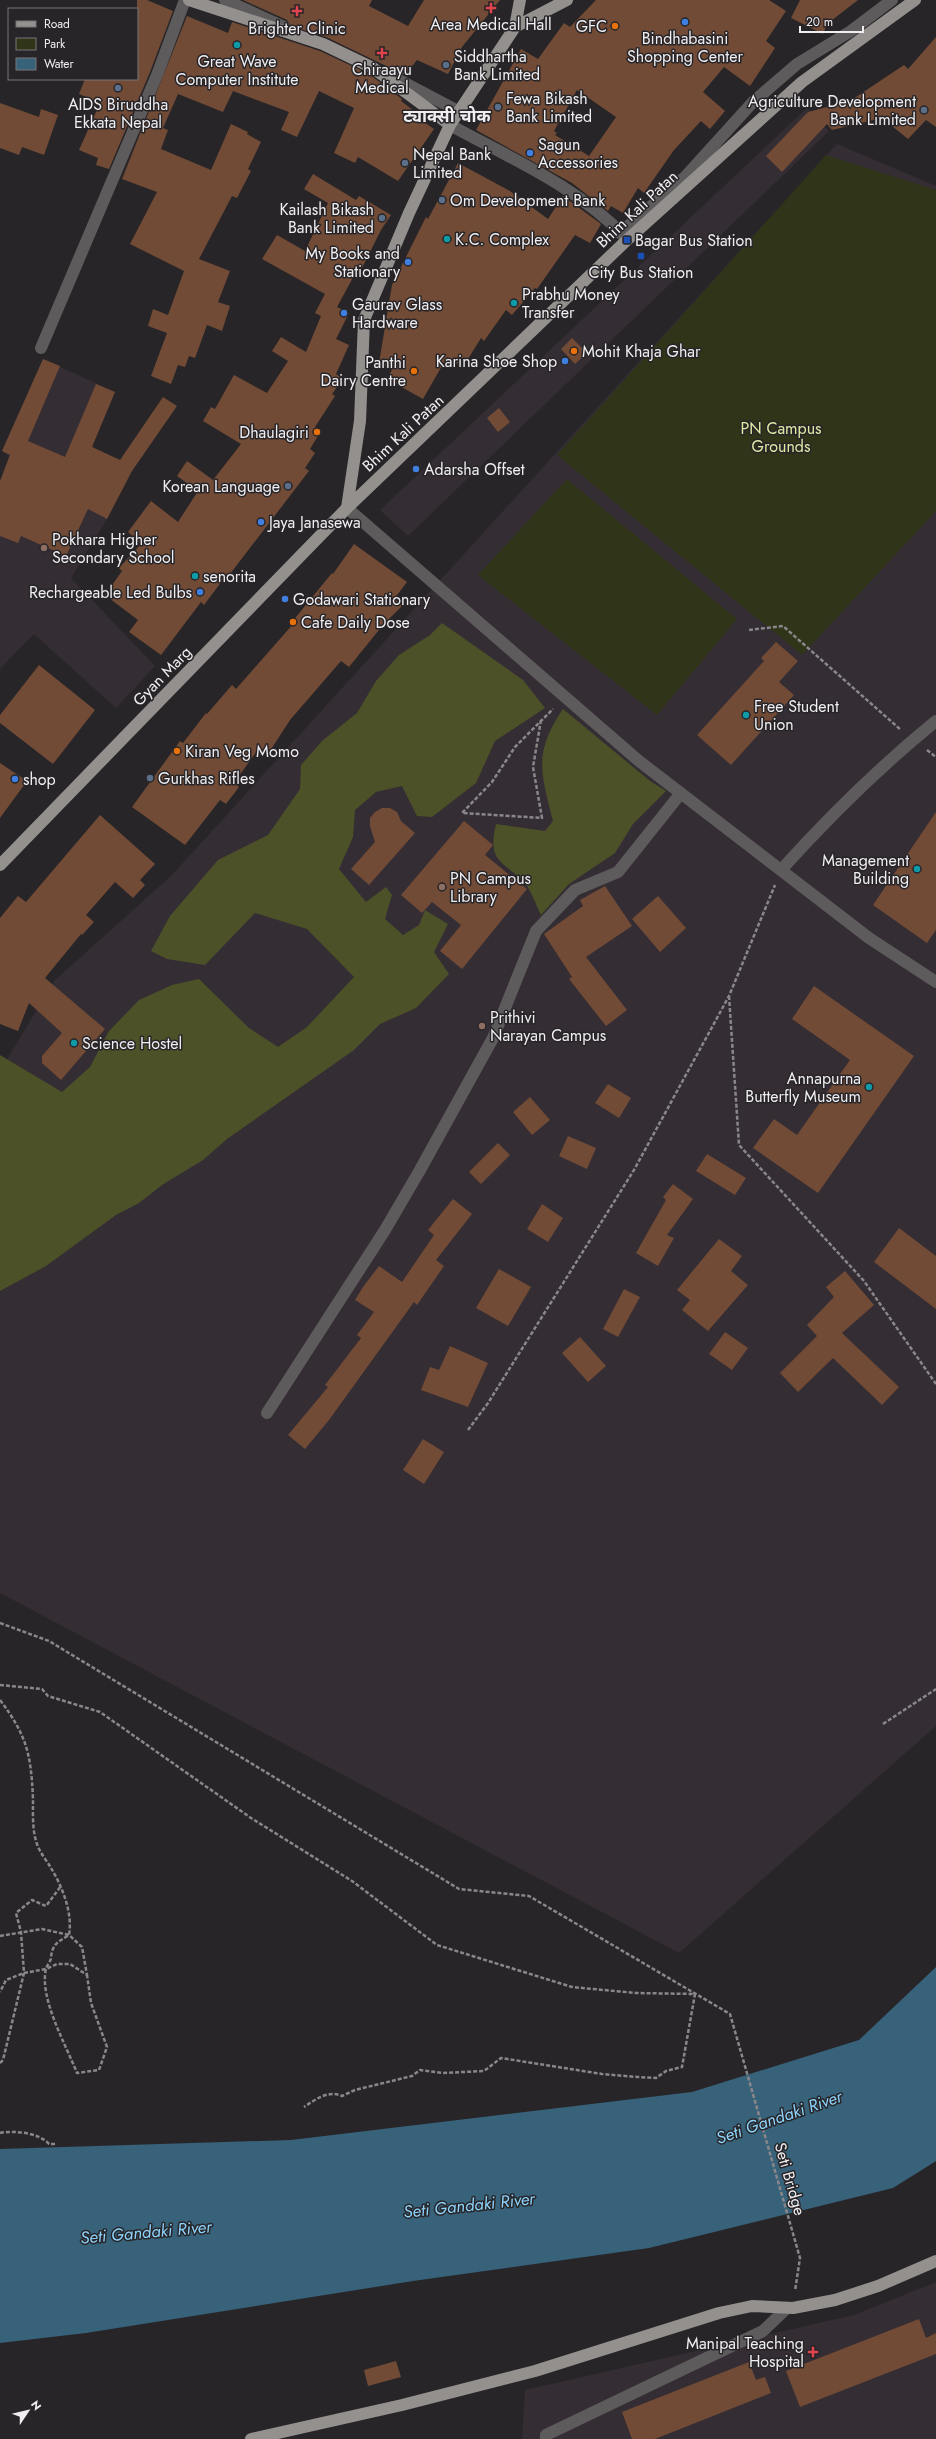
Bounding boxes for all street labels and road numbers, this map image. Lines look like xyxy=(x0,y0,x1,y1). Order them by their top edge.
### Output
street label: Bhim Kali Patan xyxy=(591,165,683,253)
street label: Bhim Kali Patan xyxy=(357,389,449,477)
street label: Gyan Marg xyxy=(127,641,197,711)
street label: Seti Bridge xyxy=(769,2140,811,2218)

